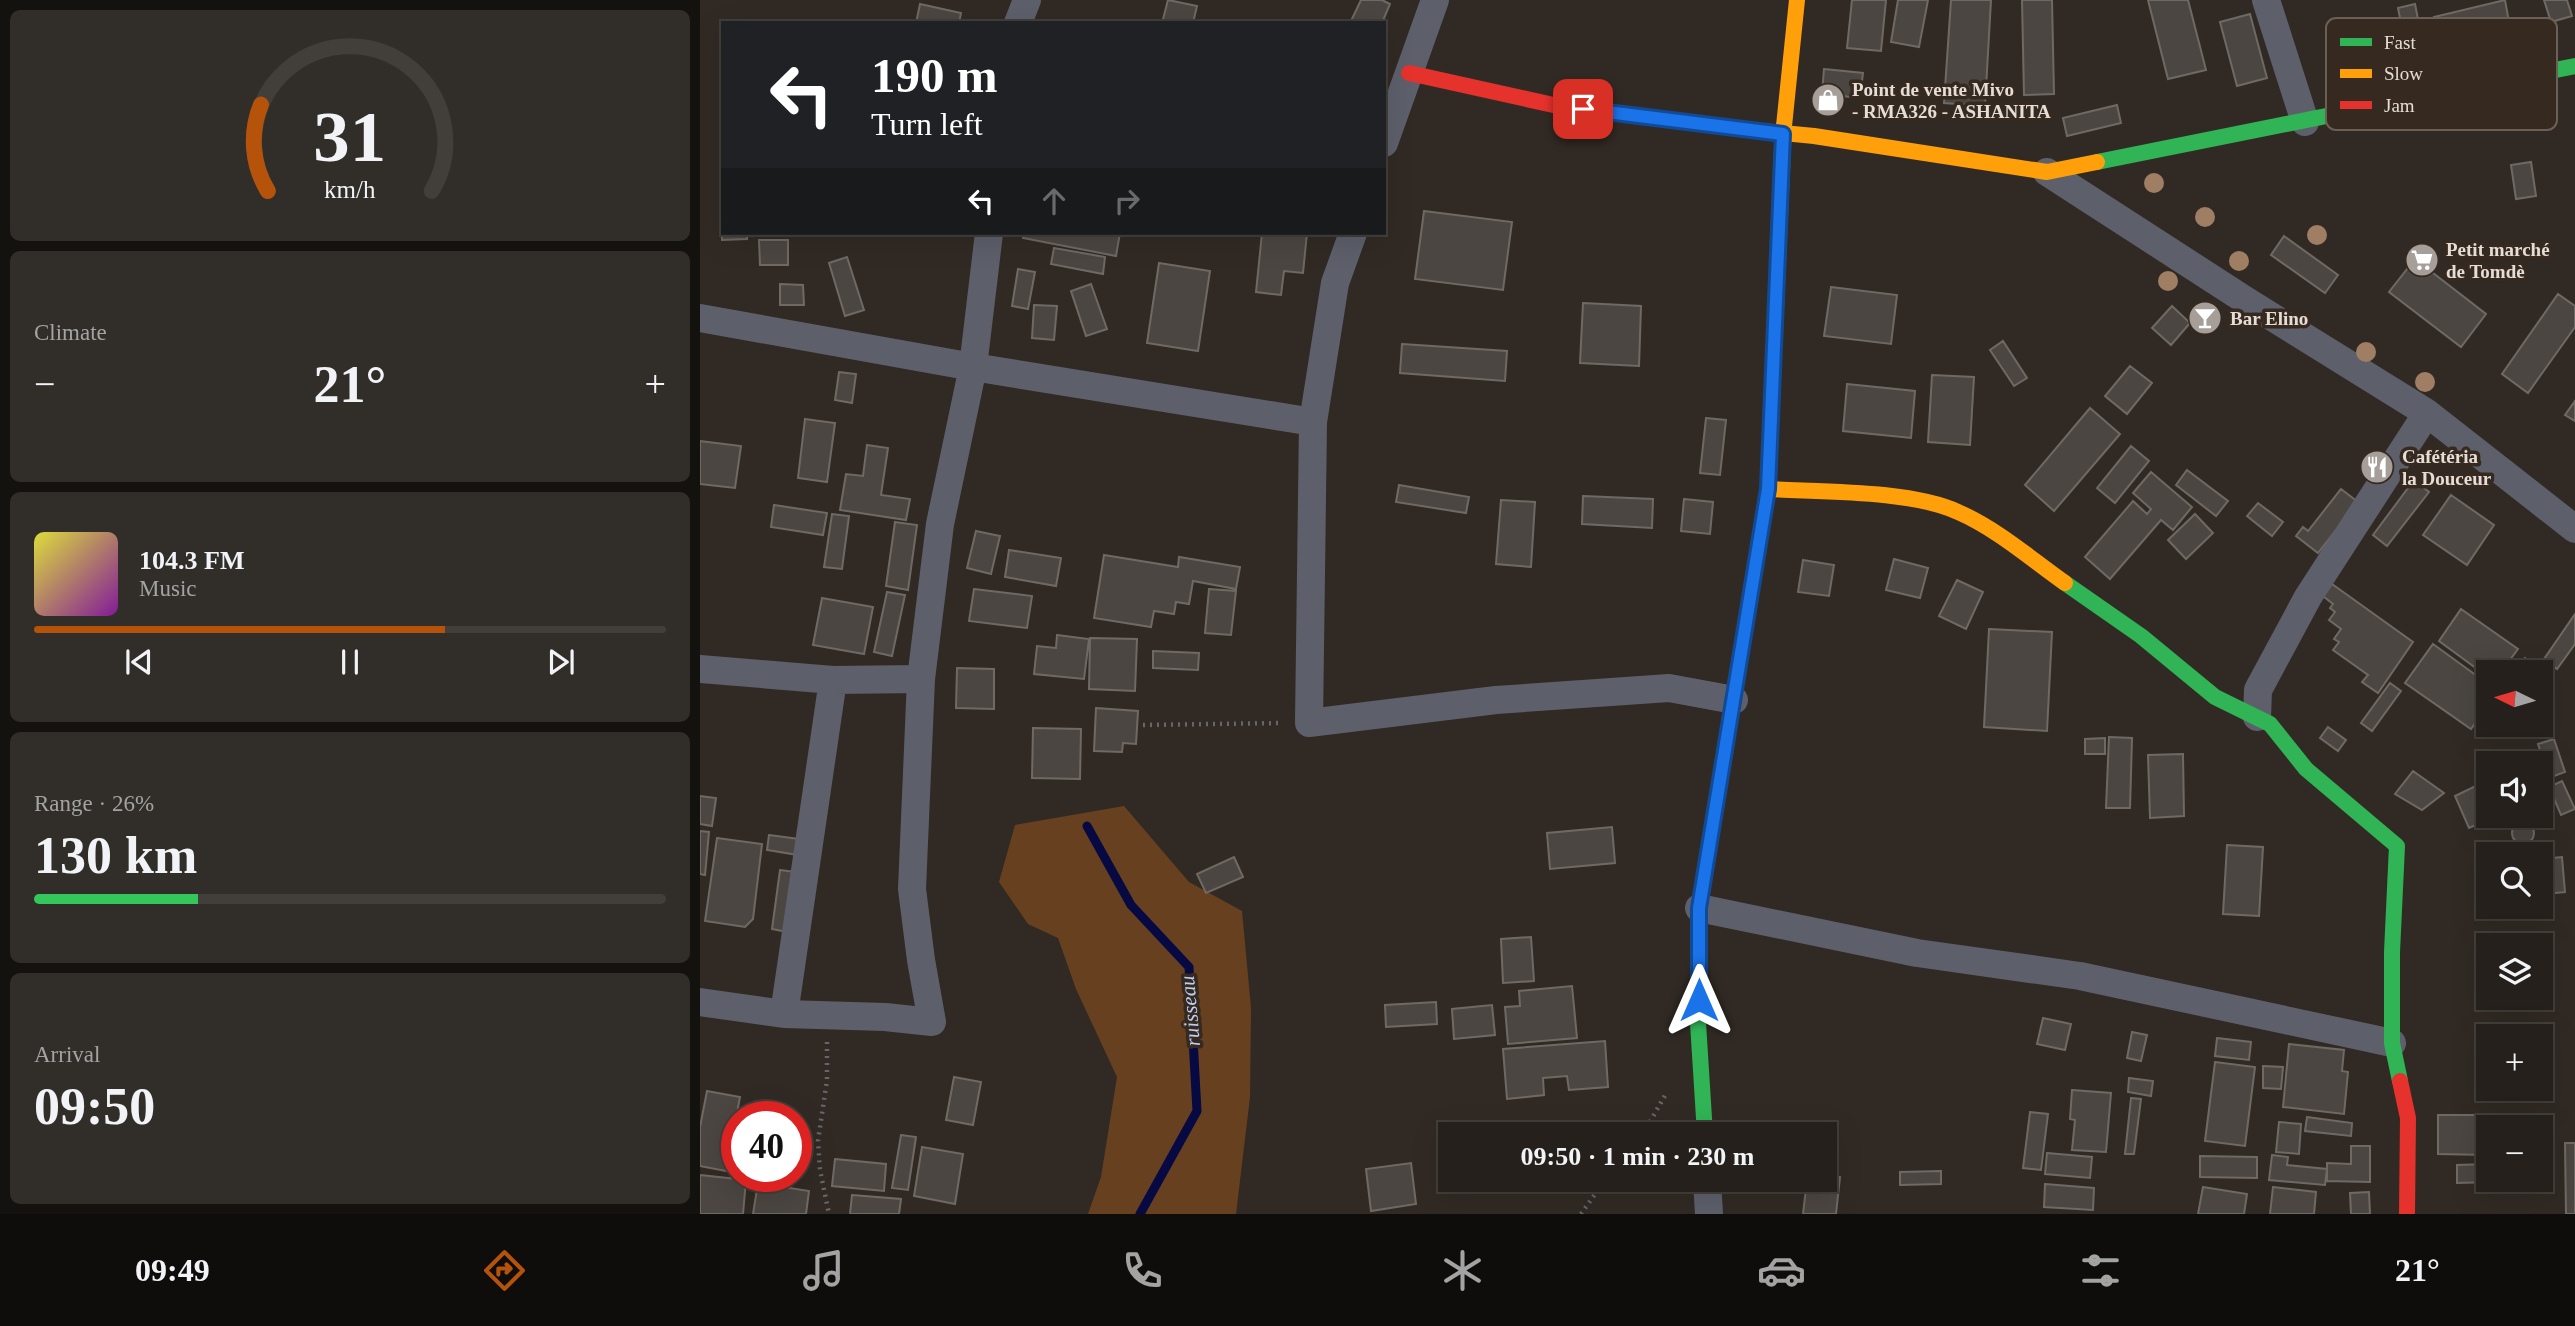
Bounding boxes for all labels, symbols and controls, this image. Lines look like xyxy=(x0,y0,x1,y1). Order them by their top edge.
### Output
legend xyxy=(2326,18,2557,130)
text: Fast xyxy=(2384,32,2416,53)
text: 190 m xyxy=(871,48,998,103)
icon: left xyxy=(756,49,847,140)
text: Slow xyxy=(2384,63,2423,84)
pin xyxy=(1553,79,1613,139)
place label: Point de vente Mivo - RMA326 - ASHANITA xyxy=(1852,79,2051,122)
shop icon: Point de vente Mivo - RMA326 - ASHANITA xyxy=(1809,81,1847,119)
icon: arrive xyxy=(1564,90,1602,128)
text: Jam xyxy=(2384,95,2415,116)
text: 31 xyxy=(314,97,386,178)
text: Turn left xyxy=(871,106,983,142)
text: km/h xyxy=(324,176,376,203)
icon: left xyxy=(962,182,1000,220)
icon: ahead xyxy=(1035,182,1073,220)
icon: right xyxy=(1108,182,1146,220)
place label: Petit marché de Tomdè xyxy=(2446,239,2550,282)
supermarket icon: Petit marché de Tomdè xyxy=(2403,241,2441,279)
bar icon: Bar Elino xyxy=(2186,299,2224,337)
place label: Bar Elino xyxy=(2230,308,2308,329)
text: Climate xyxy=(34,320,107,345)
text: 21° xyxy=(314,356,386,413)
text: − xyxy=(34,363,55,405)
text: + xyxy=(645,363,666,405)
place label: Cafétéria la Douceur xyxy=(2402,446,2492,489)
restaurant icon: Cafétéria la Douceur xyxy=(2358,448,2396,486)
text: 104.3 FM xyxy=(139,546,244,575)
text: Music xyxy=(139,576,197,601)
icon: previous xyxy=(120,643,158,681)
icon: pause xyxy=(331,643,369,681)
icon: next xyxy=(542,643,580,681)
north arrow xyxy=(2476,660,2553,737)
map controls xyxy=(2476,660,2553,1192)
button: sound xyxy=(2476,751,2553,828)
text: Range · 26% xyxy=(34,791,154,816)
text: 130 km xyxy=(34,827,197,884)
button: search xyxy=(2476,842,2553,919)
button: layers xyxy=(2476,933,2553,1010)
position arrow xyxy=(1662,963,1736,1037)
water label: ruisseau xyxy=(1175,974,1205,1048)
button: + xyxy=(2476,1024,2553,1101)
text: Arrival xyxy=(34,1042,100,1067)
text: 09:50 xyxy=(34,1078,155,1135)
speed limit sign: 40 xyxy=(721,1101,812,1192)
button: − xyxy=(2476,1115,2553,1192)
text: 09:50 · 1 min · 230 m xyxy=(1521,1142,1755,1171)
icon: directions xyxy=(480,1246,529,1295)
icon: music xyxy=(799,1246,848,1295)
icon: phone xyxy=(1118,1246,1167,1295)
icon: climate xyxy=(1438,1246,1487,1295)
icon: car xyxy=(1757,1246,1806,1295)
icon: filters xyxy=(2076,1246,2125,1295)
text: 09:49 xyxy=(135,1252,210,1288)
text: 21° xyxy=(2395,1252,2440,1288)

